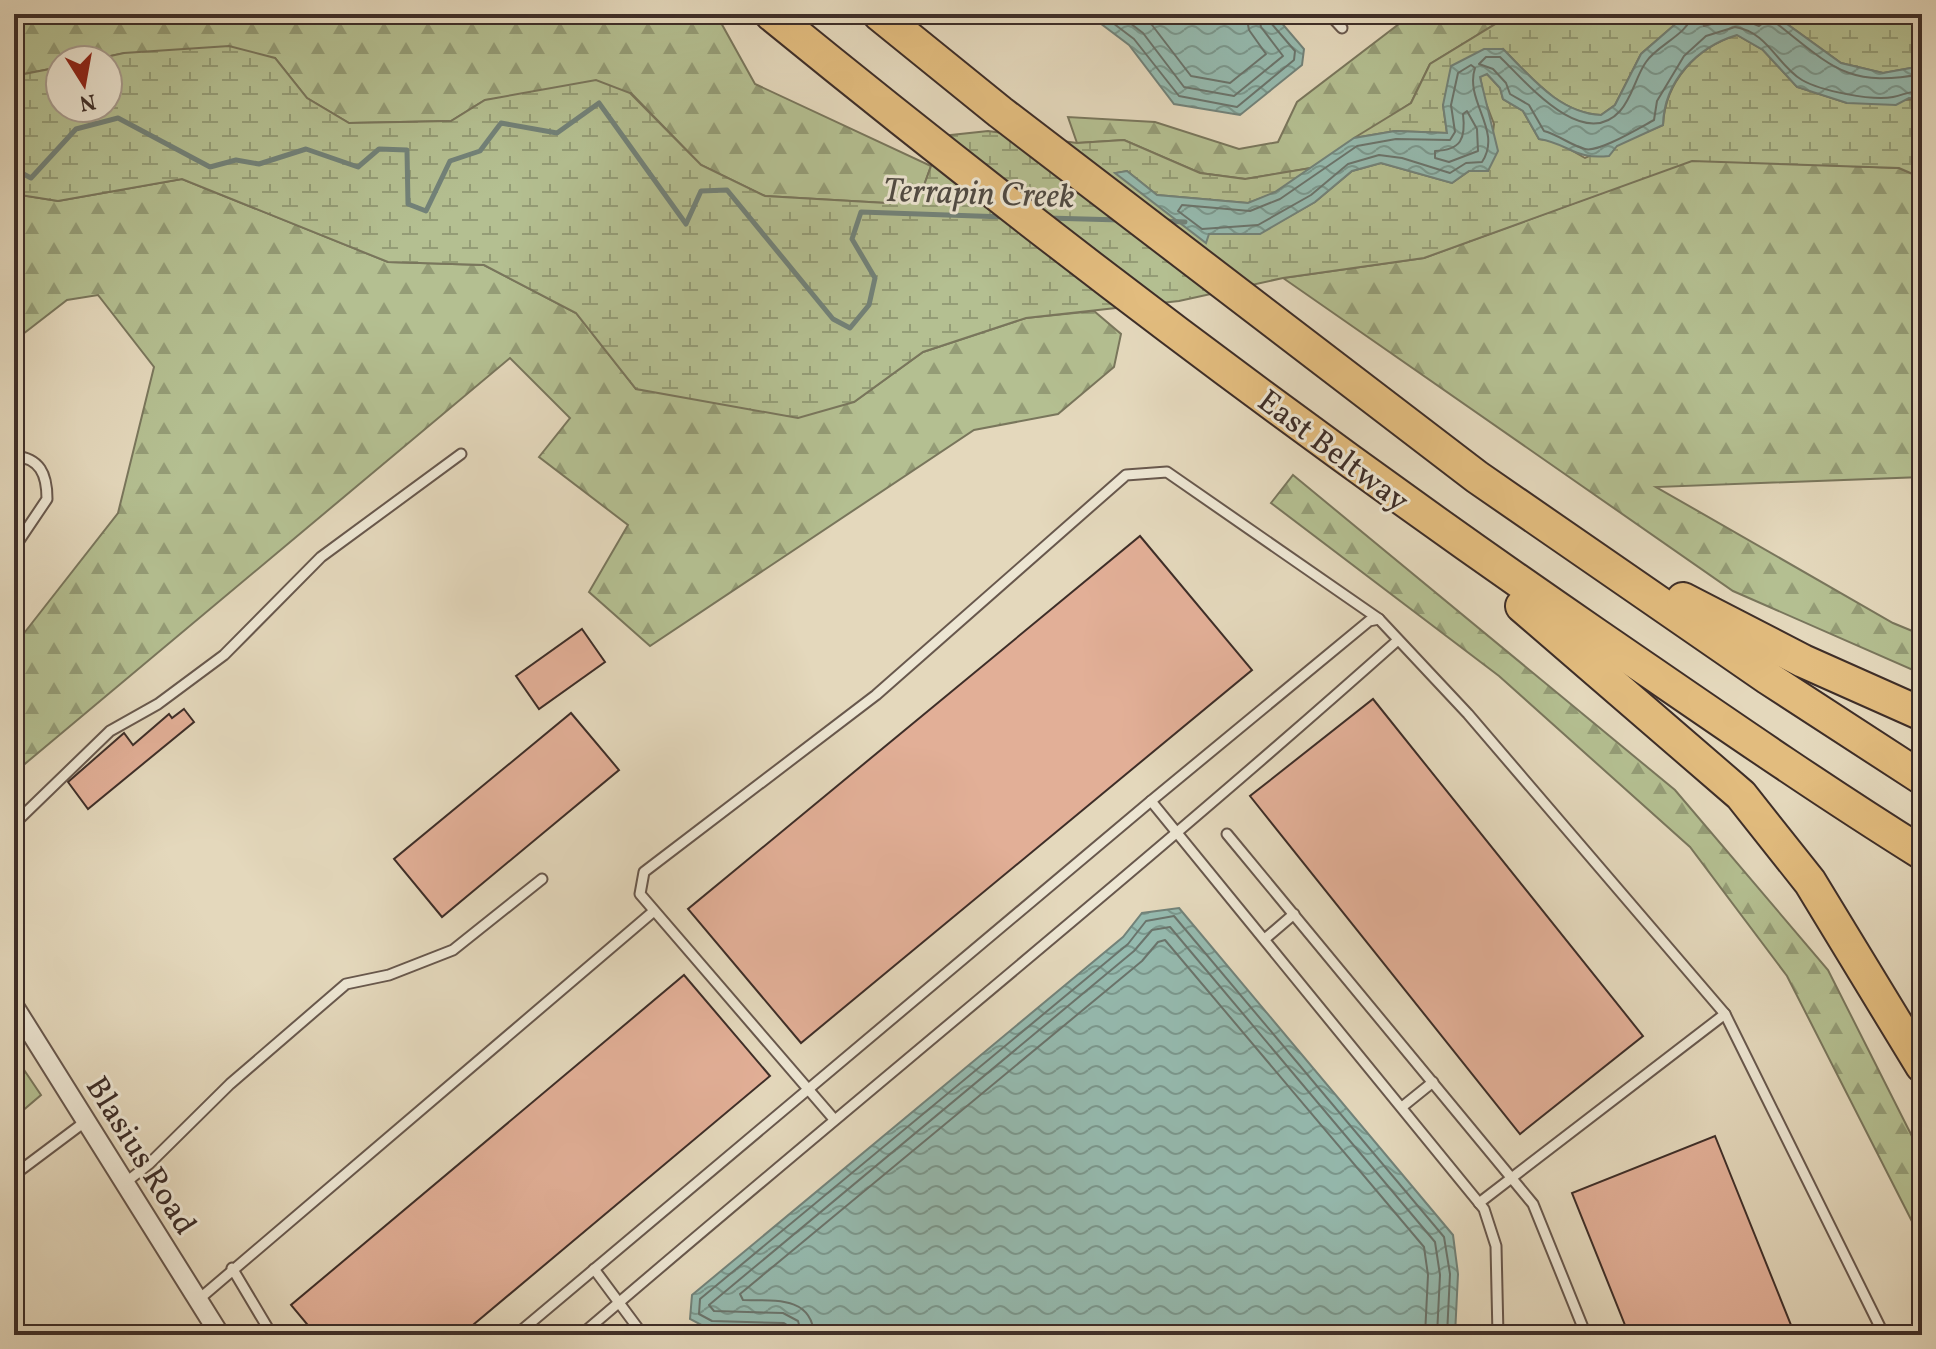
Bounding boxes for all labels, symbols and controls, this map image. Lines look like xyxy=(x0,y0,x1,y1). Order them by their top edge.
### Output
north arrow xyxy=(44,44,124,124)
text: N xyxy=(77,84,98,118)
water label: Terrapin Creek xyxy=(882,169,1075,222)
street label: East Beltway xyxy=(1247,381,1417,524)
street label: Blasius Road xyxy=(73,1069,206,1244)

